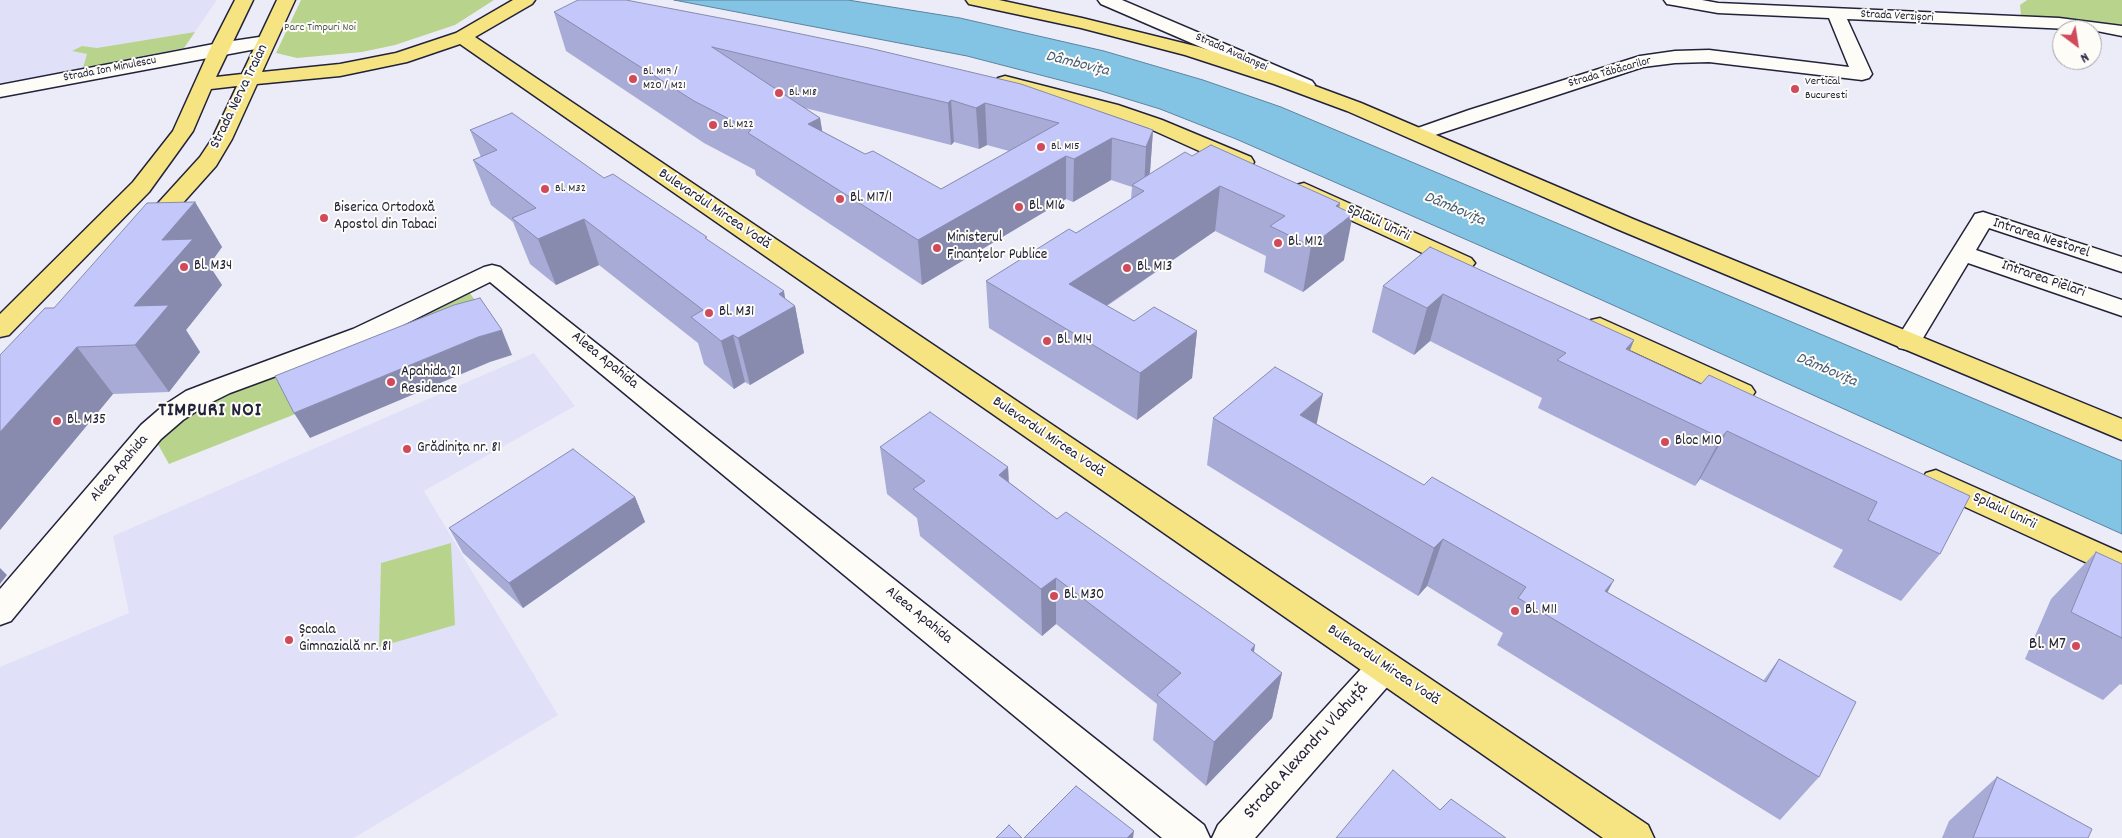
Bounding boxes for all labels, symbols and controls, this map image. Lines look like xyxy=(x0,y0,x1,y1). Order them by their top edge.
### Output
street label: Strada Verzișori xyxy=(1860,8,1934,26)
north arrow xyxy=(2052,20,2102,70)
park label: Parc Timpuri Noi xyxy=(284,21,356,35)
street label: Strada Avalanșei xyxy=(1193,31,1269,75)
street label: Strada Nerva Traian xyxy=(207,42,273,152)
text: N xyxy=(2076,47,2092,67)
water label: Dâmbovița xyxy=(1043,48,1111,82)
street label: Strada Ion Minulescu xyxy=(62,54,158,86)
street label: Strada Tăbăcarilor xyxy=(1567,54,1653,92)
place label: Bl. M19 / M20 / M21 xyxy=(643,65,686,93)
marker: Bl. M19 / M20 / M21 xyxy=(627,73,639,85)
place label: Vertical Bucuresti xyxy=(1805,75,1847,103)
marker: Vertical Bucuresti xyxy=(1789,83,1801,95)
place label: Bl. M18 xyxy=(789,86,817,100)
marker: Bl. M18 xyxy=(773,87,785,99)
place label: Bl. M22 xyxy=(723,118,754,132)
marker: Bl. M22 xyxy=(707,119,719,131)
place label: Bl. M15 xyxy=(1051,140,1079,154)
marker: Bl. M15 xyxy=(1035,141,1047,153)
street label: Bulevardul Mircea Vodă xyxy=(654,166,774,254)
place label: Bl. M32 xyxy=(555,182,586,196)
marker: Bl. M32 xyxy=(539,183,551,195)
water label: Dâmbovița xyxy=(1421,189,1487,231)
place label: Bl. M17/1 xyxy=(850,190,892,208)
marker: Bl. M17/1 xyxy=(834,193,846,205)
place label: Bl. M16 xyxy=(1029,198,1065,216)
place label: Biserica Ortodoxă Apostol din Tabaci xyxy=(334,200,437,235)
marker: Bl. M16 xyxy=(1013,201,1025,213)
street label: Splaiul Unirii xyxy=(1343,201,1413,247)
marker: Biserica Ortodoxă Apostol din Tabaci xyxy=(318,212,330,224)
street label: Intrarea Nestorel xyxy=(1990,215,2092,263)
place label: Ministerul Finanțelor Publice xyxy=(947,230,1047,265)
place label: Bl. M12 xyxy=(1288,234,1323,252)
marker: Bl. M12 xyxy=(1272,237,1284,249)
marker: Ministerul Finanțelor Publice xyxy=(931,242,943,254)
street label: Intrarea Pielari xyxy=(1999,257,2087,303)
place label: Bl. M34 xyxy=(194,258,232,276)
place label: Bl. M13 xyxy=(1137,259,1172,277)
marker: Bl. M34 xyxy=(178,261,190,273)
marker: Bl. M13 xyxy=(1121,262,1133,274)
place label: Bl. M31 xyxy=(719,304,754,322)
marker: Bl. M31 xyxy=(703,307,715,319)
street label: Aleea Apahida xyxy=(567,328,641,394)
place label: Bl. M14 xyxy=(1057,332,1092,350)
marker: Bl. M14 xyxy=(1041,335,1053,347)
water label: Dâmbovița xyxy=(1793,350,1859,392)
place label: Apahida 21 Residence xyxy=(401,364,460,399)
marker: Apahida 21 Residence xyxy=(385,376,397,388)
street label: Bulevardul Mircea Vodă xyxy=(988,394,1108,482)
district label: TIMPURI NOI xyxy=(157,400,263,424)
place label: Bl. M35 xyxy=(67,412,106,430)
marker: Bl. M35 xyxy=(51,415,63,427)
street label: Aleea Apahida xyxy=(87,432,153,506)
place label: Bloc M10 xyxy=(1675,433,1722,451)
marker: Bloc M10 xyxy=(1659,436,1671,448)
place label: Grădinița nr. 81 xyxy=(417,440,501,458)
marker: Grădinița nr. 81 xyxy=(401,443,413,455)
street label: Splaiul Unirii xyxy=(1969,489,2039,535)
street label: Aleea Apahida xyxy=(881,583,955,649)
place label: Bl. M30 xyxy=(1064,587,1104,605)
marker: Bl. M30 xyxy=(1048,590,1060,602)
place label: Bl. M11 xyxy=(1525,602,1557,620)
marker: Bl. M11 xyxy=(1509,605,1521,617)
place label: Școala Gimnazială nr. 81 xyxy=(299,622,391,657)
street label: Bulevardul Mircea Vodă xyxy=(1323,622,1443,710)
marker: Școala Gimnazială nr. 81 xyxy=(283,634,295,646)
place label: Bl. M7 xyxy=(2029,635,2066,657)
marker: Bl. M7 xyxy=(2070,640,2082,652)
street label: Strada Alexandru Vlahuță xyxy=(1240,679,1374,825)

